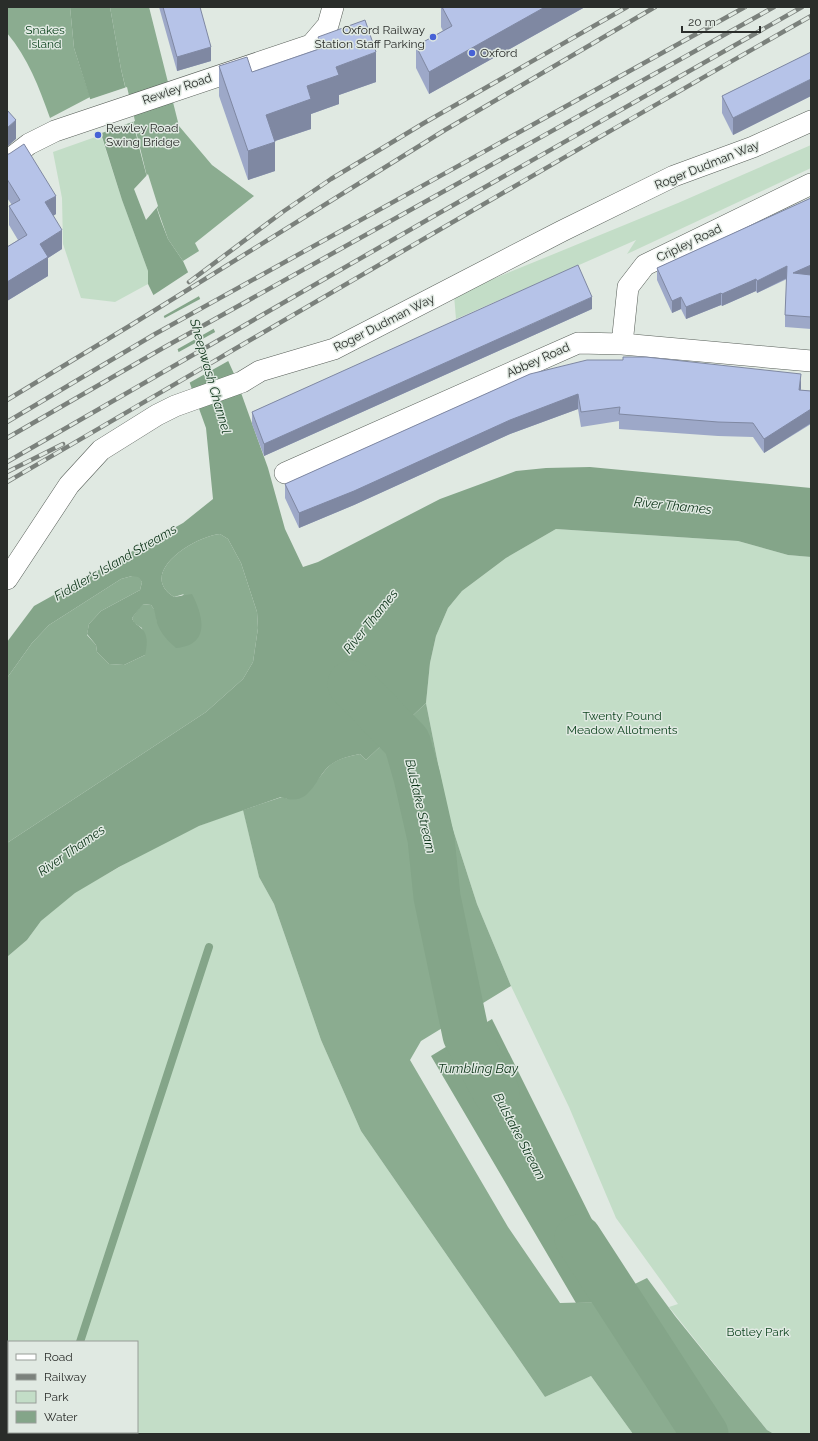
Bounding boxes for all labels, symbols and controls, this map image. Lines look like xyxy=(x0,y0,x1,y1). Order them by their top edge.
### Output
scale bar xyxy=(682,8,760,34)
text: 20 m xyxy=(688,15,716,29)
park label: Snakes Island xyxy=(25,23,65,51)
place label: Oxford Railway Station Staff Parking xyxy=(314,23,425,51)
marker: Oxford Railway Station Staff Parking xyxy=(428,32,438,42)
place label: Oxford xyxy=(480,46,517,60)
marker: Oxford xyxy=(467,48,477,58)
street label: Rewley Road xyxy=(140,71,214,107)
place label: Rewley Road Swing Bridge xyxy=(106,121,180,149)
marker: Rewley Road Swing Bridge xyxy=(93,130,103,140)
street label: Roger Dudman Way xyxy=(653,137,762,192)
street label: Cripley Road xyxy=(654,221,724,265)
street label: Roger Dudman Way xyxy=(331,291,437,355)
water label: Sheepwash Channel xyxy=(187,316,234,436)
street label: Abbey Road xyxy=(504,340,572,380)
water label: River Thames xyxy=(633,494,713,517)
water label: Fiddler's Island Streams xyxy=(51,521,179,604)
water label: River Thames xyxy=(340,586,401,656)
park label: Twenty Pound Meadow Allotments xyxy=(566,709,678,737)
water label: Bulstake Stream xyxy=(402,758,439,855)
water label: River Thames xyxy=(35,822,108,879)
water label: Tumbling Bay xyxy=(438,1061,519,1076)
water label: Bulstake Stream xyxy=(490,1090,549,1182)
park label: Botley Park xyxy=(727,1325,790,1339)
legend xyxy=(8,1341,138,1433)
text: Road xyxy=(44,1350,73,1364)
text: Railway xyxy=(44,1370,87,1384)
text: Park xyxy=(44,1390,69,1404)
text: Water xyxy=(44,1410,78,1424)

